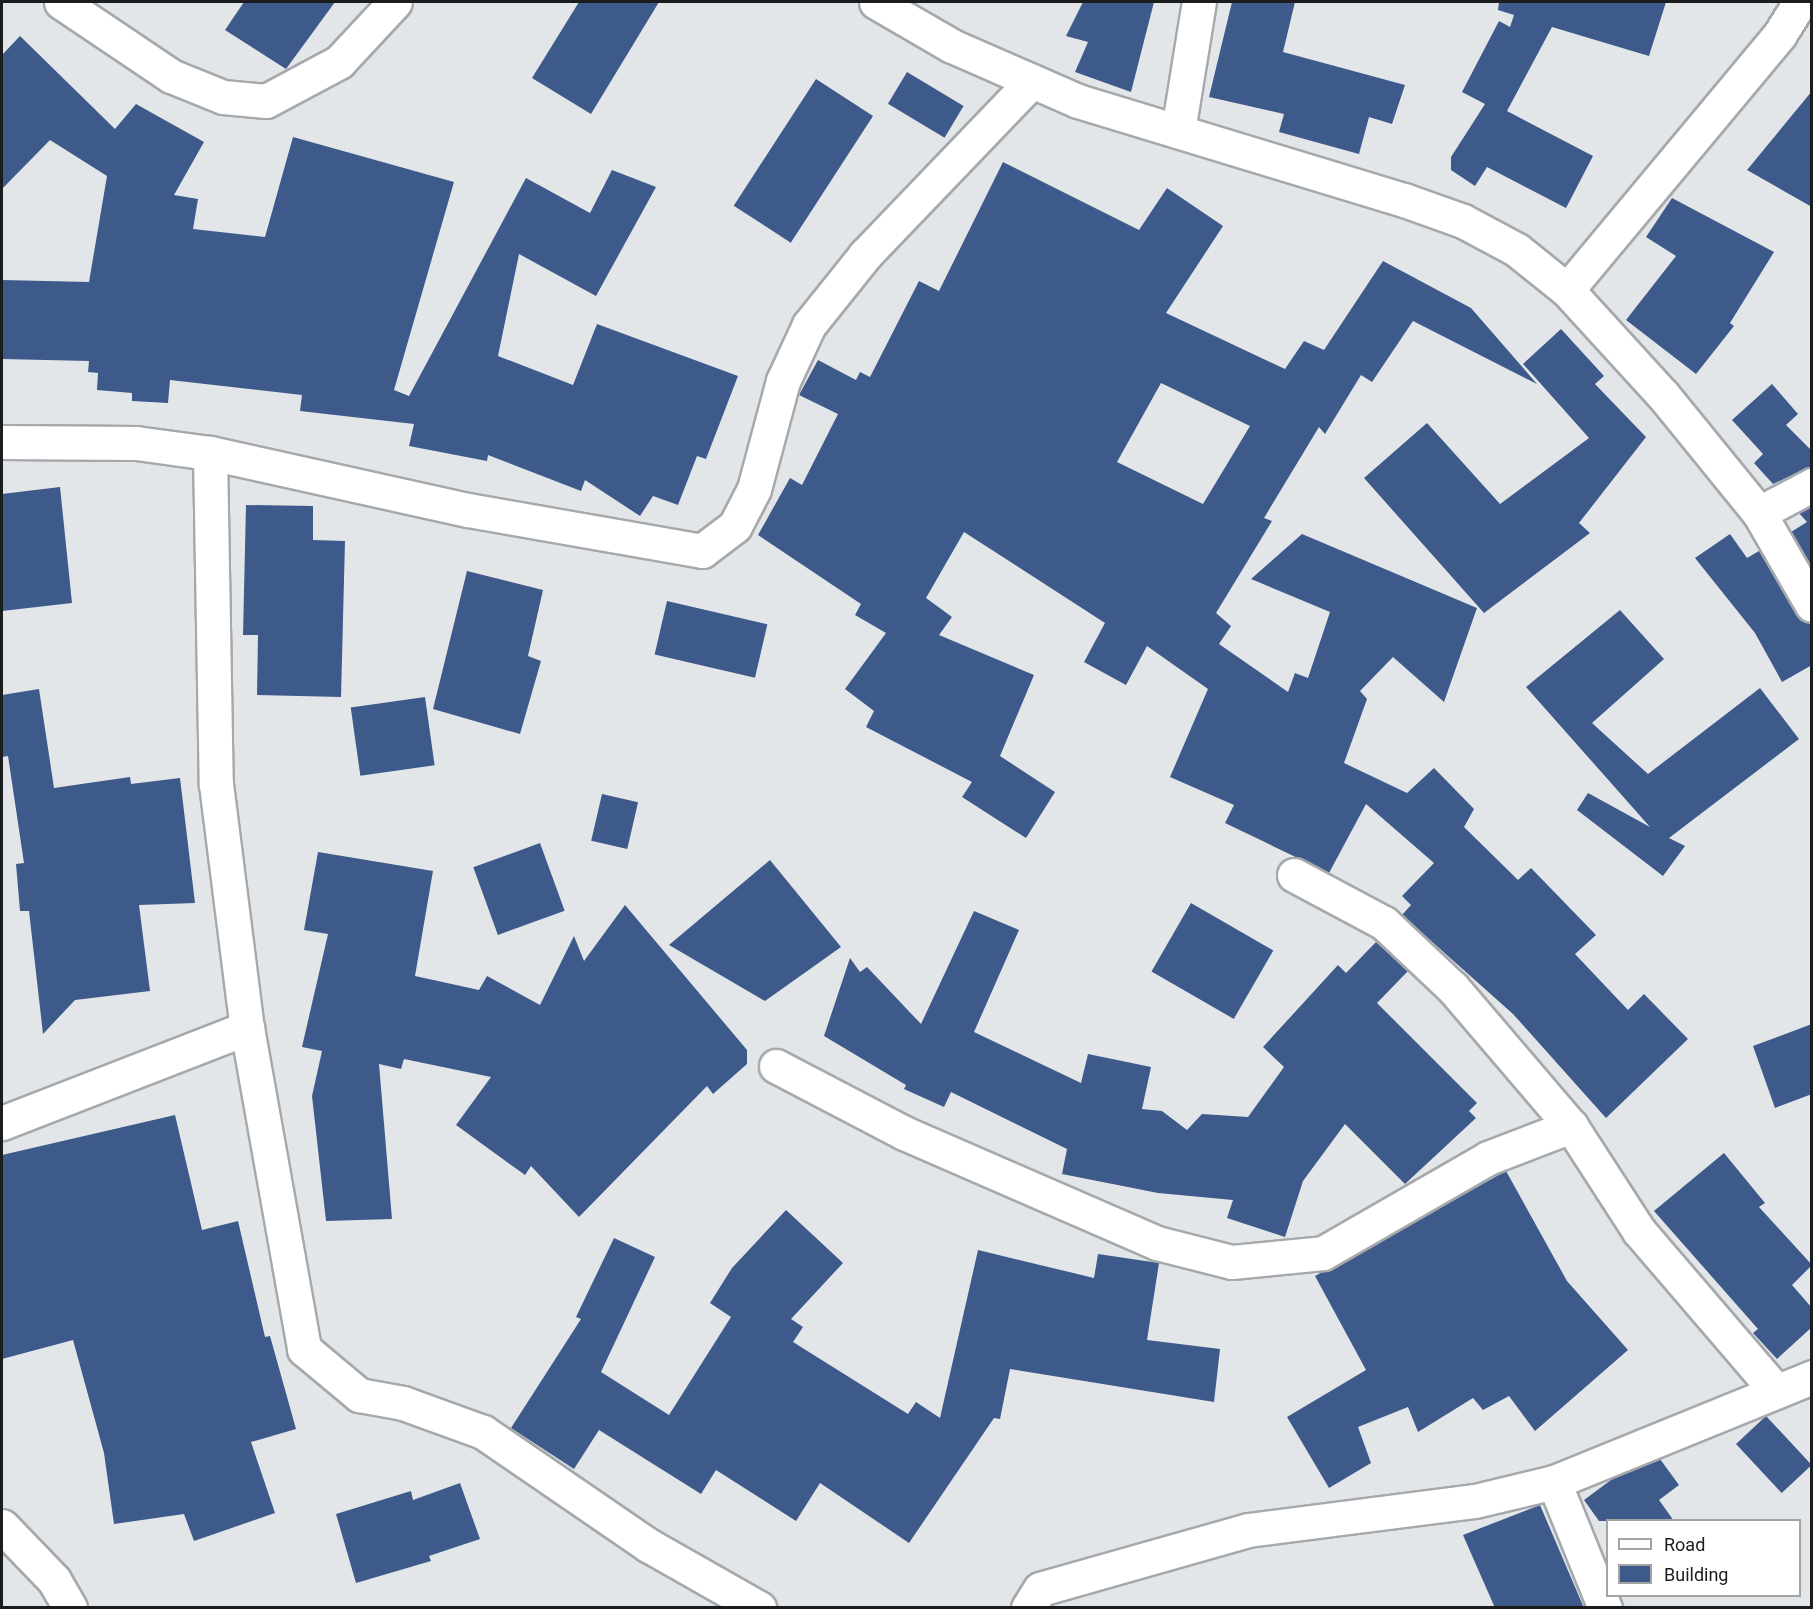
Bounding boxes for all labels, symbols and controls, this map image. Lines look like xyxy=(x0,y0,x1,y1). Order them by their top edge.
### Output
legend xyxy=(1606,1519,1801,1597)
text: Road xyxy=(1664,1534,1705,1555)
text: Building xyxy=(1664,1564,1728,1585)

